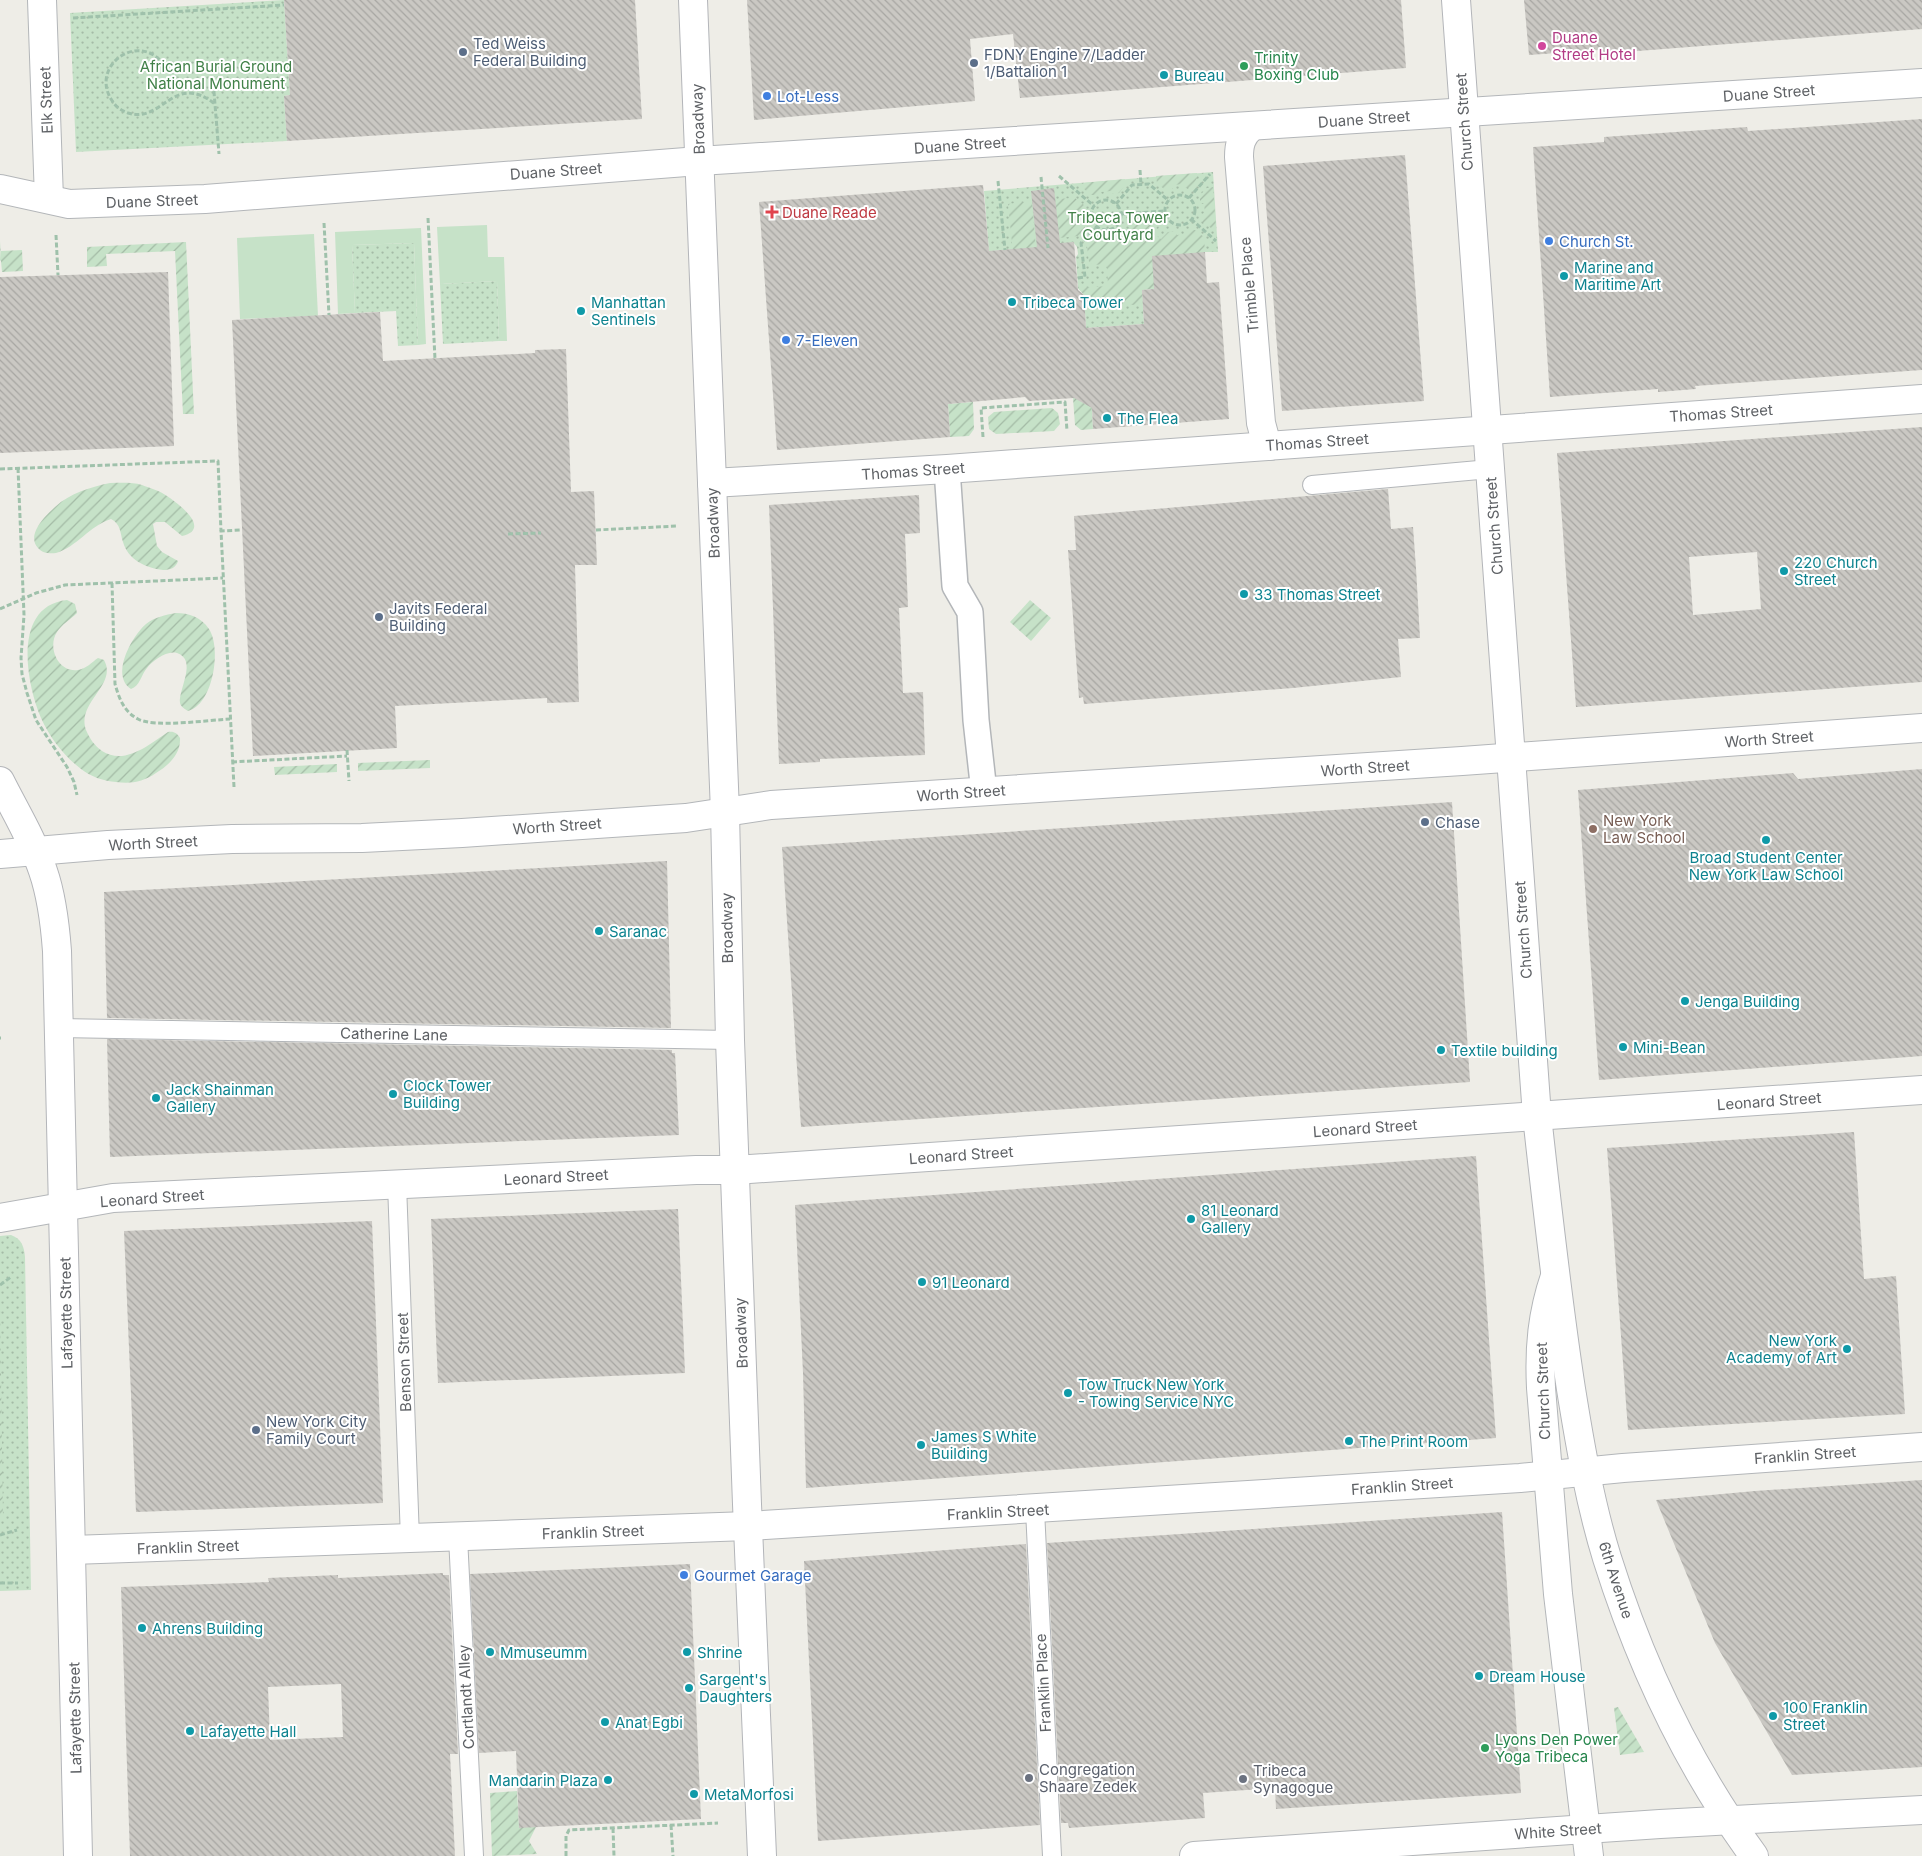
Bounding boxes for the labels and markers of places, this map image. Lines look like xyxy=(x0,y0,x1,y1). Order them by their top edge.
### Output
place label: Duane Street Hotel xyxy=(1552,28,1636,64)
place label: Ted Weiss Federal Building xyxy=(473,34,587,70)
marker: Duane Street Hotel xyxy=(1536,40,1548,52)
place label: FDNY Engine 7/Ladder 1/Battalion 1 xyxy=(984,45,1146,81)
marker: Ted Weiss Federal Building xyxy=(457,46,469,58)
place label: Trinity Boxing Club xyxy=(1254,48,1339,84)
marker: FDNY Engine 7/Ladder 1/Battalion 1 xyxy=(968,57,980,69)
marker: Trinity Boxing Club xyxy=(1238,60,1250,72)
place label: Bureau xyxy=(1174,66,1224,85)
marker: Bureau xyxy=(1158,69,1170,81)
place label: Lot-Less xyxy=(777,87,839,106)
marker: Lot-Less xyxy=(761,90,773,102)
place label: Duane Reade xyxy=(782,203,877,222)
marker: Duane Reade xyxy=(766,206,778,218)
place label: Church St. xyxy=(1559,232,1634,251)
marker: Church St. xyxy=(1543,235,1555,247)
place label: Marine and Maritime Art xyxy=(1574,258,1661,294)
marker: Marine and Maritime Art xyxy=(1558,270,1570,282)
place label: Manhattan Sentinels xyxy=(591,293,666,329)
place label: Tribeca Tower xyxy=(1022,293,1124,312)
marker: Tribeca Tower xyxy=(1006,296,1018,308)
marker: Manhattan Sentinels xyxy=(575,305,587,317)
place label: 7-Eleven xyxy=(796,331,858,350)
marker: 7-Eleven xyxy=(780,334,792,346)
place label: The Flea xyxy=(1117,409,1178,428)
marker: The Flea xyxy=(1101,412,1113,424)
place label: 220 Church Street xyxy=(1794,553,1878,589)
marker: 220 Church Street xyxy=(1778,565,1790,577)
place label: 33 Thomas Street xyxy=(1254,585,1380,604)
marker: 33 Thomas Street xyxy=(1238,588,1250,600)
place label: Javits Federal Building xyxy=(389,599,487,635)
marker: Javits Federal Building xyxy=(373,611,385,623)
place label: New York Law School xyxy=(1603,811,1685,847)
place label: Chase xyxy=(1435,813,1480,832)
marker: Chase xyxy=(1419,816,1431,828)
marker: New York Law School xyxy=(1587,823,1599,835)
marker: Broad Student Center New York Law School xyxy=(1760,834,1772,846)
place label: Broad Student Center New York Law School xyxy=(1689,848,1843,884)
place label: Saranac xyxy=(609,922,667,941)
marker: Saranac xyxy=(593,925,605,937)
place label: Jenga Building xyxy=(1695,992,1800,1011)
marker: Jenga Building xyxy=(1679,995,1691,1007)
place label: Mini-Bean xyxy=(1633,1038,1706,1057)
place label: Textile building xyxy=(1451,1041,1558,1060)
marker: Mini-Bean xyxy=(1617,1041,1629,1053)
marker: Textile building xyxy=(1435,1044,1447,1056)
place label: Clock Tower Building xyxy=(403,1076,492,1112)
place label: Jack Shainman Gallery xyxy=(166,1080,274,1116)
marker: Clock Tower Building xyxy=(387,1088,399,1100)
marker: Jack Shainman Gallery xyxy=(150,1092,162,1104)
place label: 81 Leonard Gallery xyxy=(1201,1201,1279,1237)
marker: 81 Leonard Gallery xyxy=(1185,1213,1197,1225)
place label: 91 Leonard xyxy=(932,1273,1010,1292)
marker: 91 Leonard xyxy=(916,1276,928,1288)
place label: New York Academy of Art xyxy=(1726,1331,1838,1367)
marker: New York Academy of Art xyxy=(1841,1343,1853,1355)
place label: Tow Truck New York - Towing Service NYC xyxy=(1078,1375,1234,1411)
marker: Tow Truck New York - Towing Service NYC xyxy=(1062,1387,1074,1399)
place label: New York City Family Court xyxy=(266,1412,367,1448)
marker: New York City Family Court xyxy=(250,1424,262,1436)
place label: James S White Building xyxy=(931,1427,1037,1463)
place label: The Print Room xyxy=(1359,1432,1468,1451)
marker: The Print Room xyxy=(1343,1435,1355,1447)
marker: James S White Building xyxy=(915,1439,927,1451)
place label: Gourmet Garage xyxy=(694,1566,812,1585)
marker: Gourmet Garage xyxy=(678,1569,690,1581)
place label: Ahrens Building xyxy=(152,1619,263,1638)
marker: Ahrens Building xyxy=(136,1622,148,1634)
place label: Mmuseumm xyxy=(500,1643,587,1662)
place label: Shrine xyxy=(697,1643,743,1662)
marker: Mmuseumm xyxy=(484,1646,496,1658)
marker: Shrine xyxy=(681,1646,693,1658)
place label: Dream House xyxy=(1489,1667,1586,1686)
place label: Sargent's Daughters xyxy=(699,1670,772,1706)
marker: Dream House xyxy=(1473,1670,1485,1682)
marker: Sargent's Daughters xyxy=(683,1682,695,1694)
place label: 100 Franklin Street xyxy=(1783,1698,1868,1734)
marker: 100 Franklin Street xyxy=(1767,1710,1779,1722)
place label: Anat Egbi xyxy=(615,1713,683,1732)
marker: Anat Egbi xyxy=(599,1716,611,1728)
place label: Lafayette Hall xyxy=(200,1722,296,1741)
marker: Lafayette Hall xyxy=(184,1725,196,1737)
place label: Lyons Den Power Yoga Tribeca xyxy=(1495,1730,1618,1766)
marker: Lyons Den Power Yoga Tribeca xyxy=(1479,1742,1491,1754)
place label: Congregation Shaare Zedek xyxy=(1039,1760,1138,1796)
place label: Tribeca Synagogue xyxy=(1253,1761,1333,1797)
place label: Mandarin Plaza xyxy=(489,1771,598,1790)
marker: Congregation Shaare Zedek xyxy=(1023,1772,1035,1784)
marker: Tribeca Synagogue xyxy=(1237,1773,1249,1785)
marker: Mandarin Plaza xyxy=(602,1774,614,1786)
place label: MetaMorfosi xyxy=(704,1785,794,1804)
marker: MetaMorfosi xyxy=(688,1788,700,1800)

